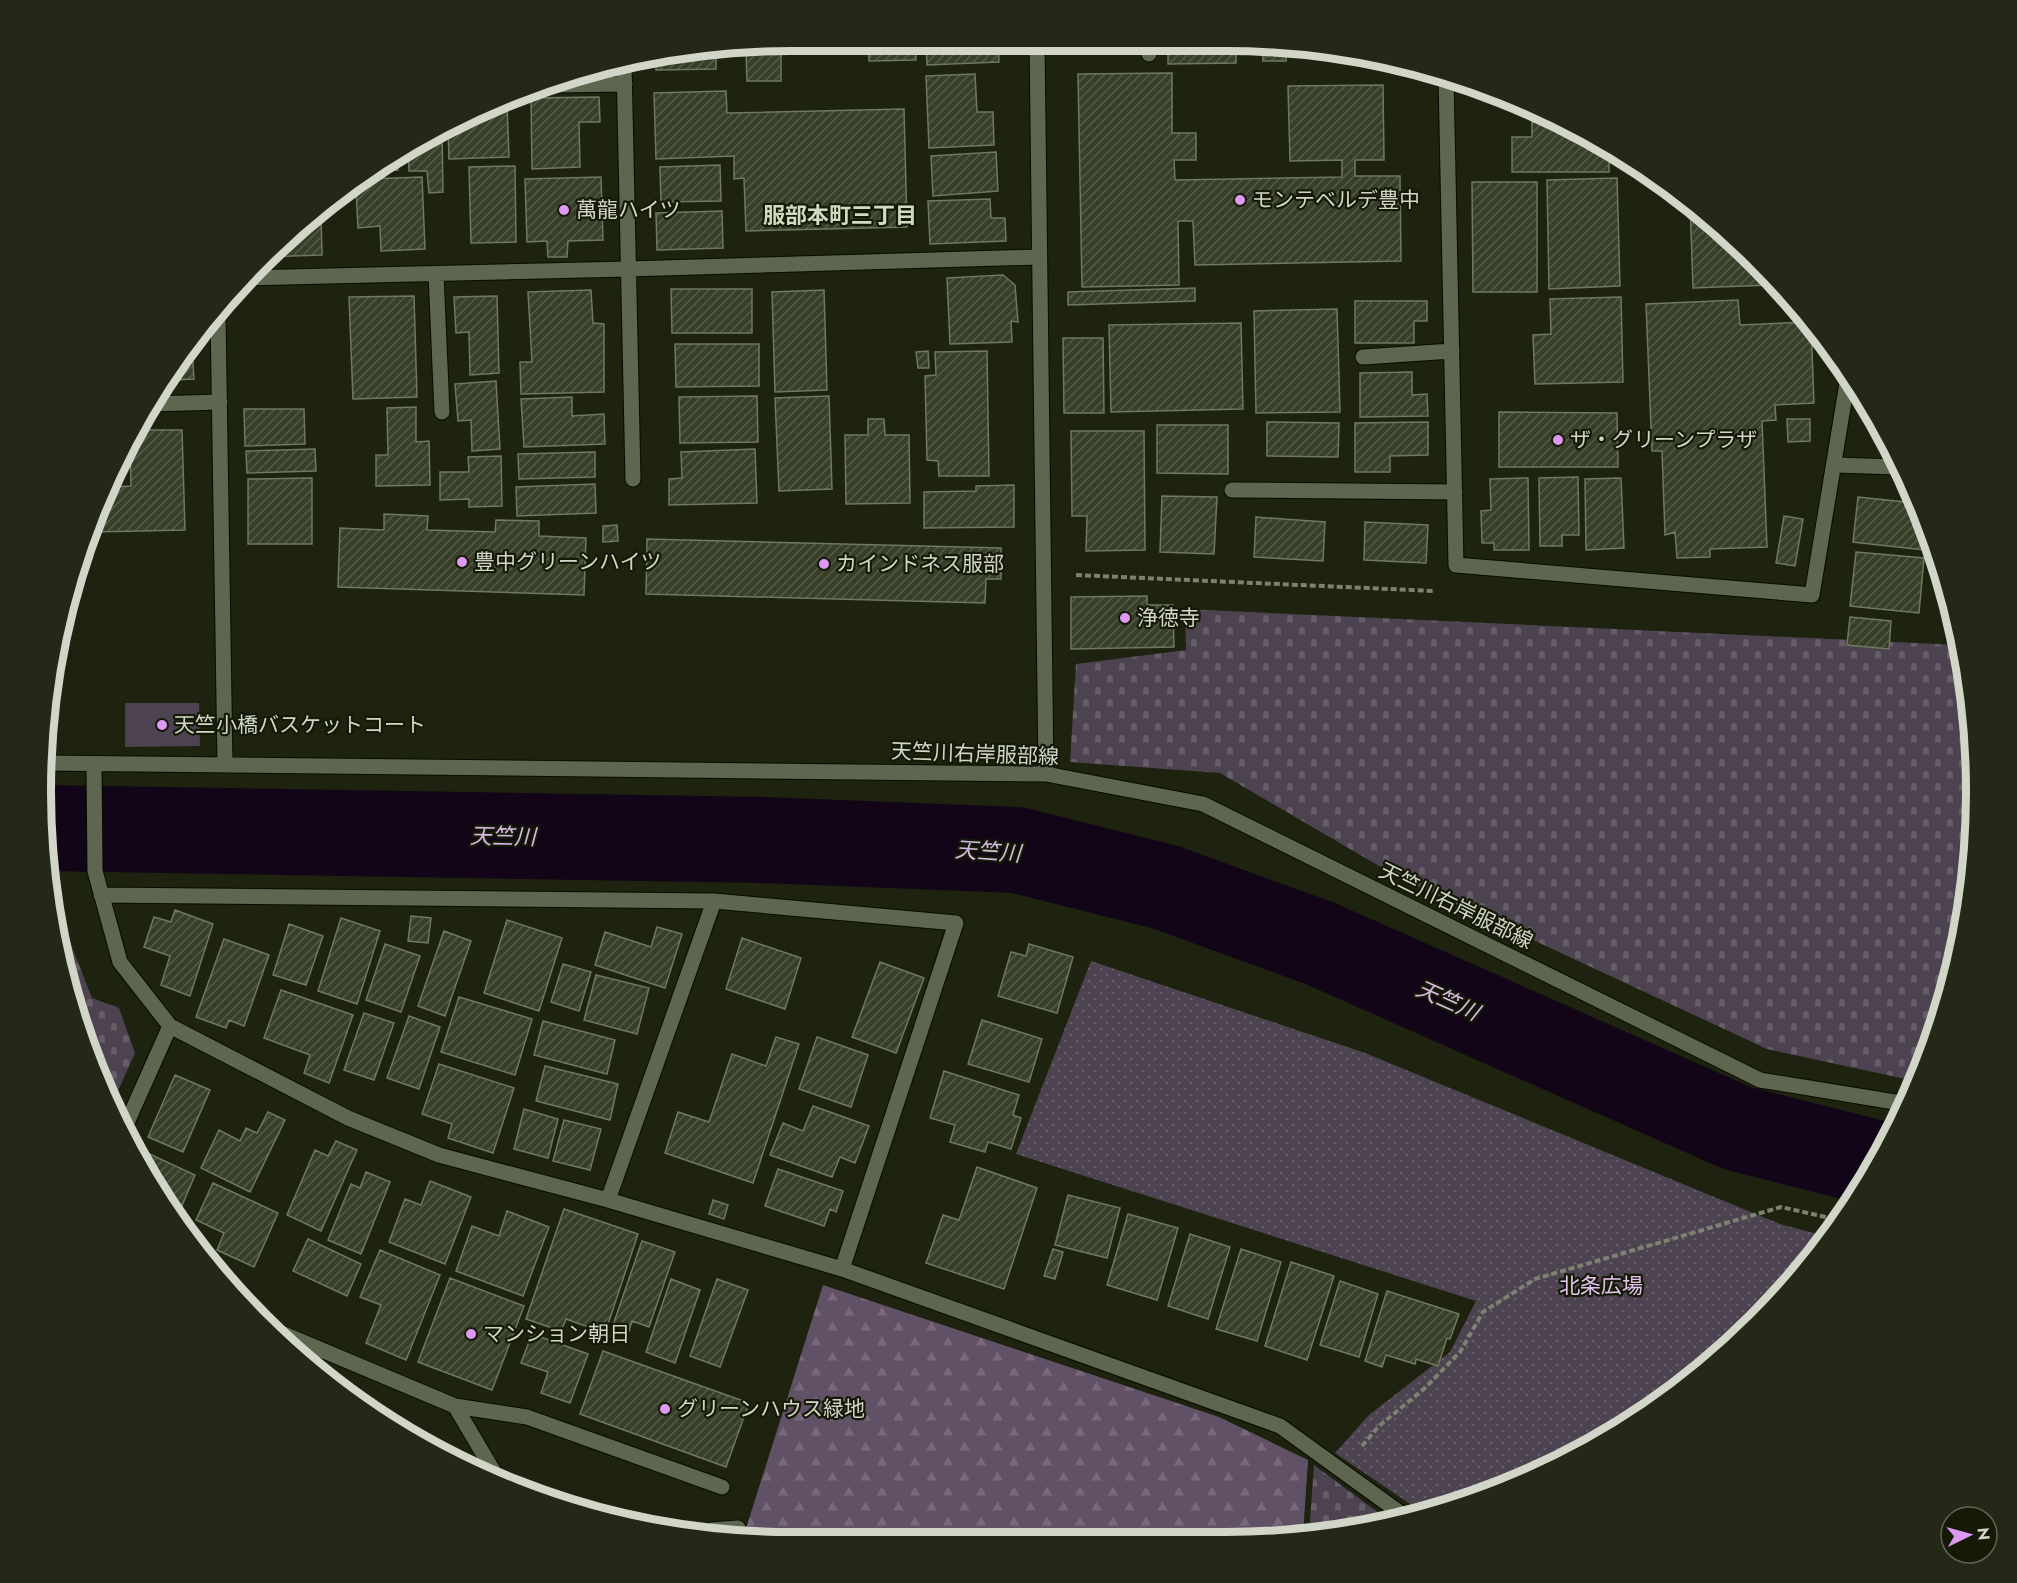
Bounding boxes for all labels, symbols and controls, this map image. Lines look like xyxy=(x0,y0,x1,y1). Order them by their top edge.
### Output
place label: モンテベルデ豊中 xyxy=(1252,185,1420,215)
marker: モンテベルデ豊中 xyxy=(1233,193,1247,207)
place label: 萬龍ハイツ xyxy=(576,195,681,225)
district label: 服部本町三丁目 xyxy=(763,199,917,231)
marker: 萬龍ハイツ xyxy=(557,203,571,217)
place label: ザ・グリーンプラザ xyxy=(1570,425,1757,455)
marker: ザ・グリーンプラザ xyxy=(1551,433,1565,447)
place label: 豊中グリーンハイツ xyxy=(474,547,662,577)
place label: カインドネス服部 xyxy=(836,549,1004,579)
marker: 豊中グリーンハイツ xyxy=(455,555,469,569)
marker: カインドネス服部 xyxy=(817,557,831,571)
place label: 浄徳寺 xyxy=(1137,603,1200,633)
marker: 浄徳寺 xyxy=(1118,611,1132,625)
place label: 天竺小橋バスケットコート xyxy=(174,710,426,740)
marker: 天竺小橋バスケットコート xyxy=(155,718,169,732)
street label: 天竺川右岸服部線 xyxy=(891,736,1059,772)
water label: 天竺川 xyxy=(470,819,538,853)
water label: 天竺川 xyxy=(954,833,1024,869)
street label: 天竺川右岸服部線 xyxy=(1374,856,1538,956)
water label: 天竺川 xyxy=(1411,972,1486,1029)
park label: 北条広場 xyxy=(1559,1271,1643,1301)
place label: マンション朝日 xyxy=(483,1319,630,1349)
marker: マンション朝日 xyxy=(464,1327,478,1341)
place label: グリーンハウス緑地 xyxy=(677,1394,865,1424)
marker: グリーンハウス緑地 xyxy=(658,1402,672,1416)
north arrow xyxy=(1939,1505,1999,1565)
text: N xyxy=(1971,1526,1995,1541)

